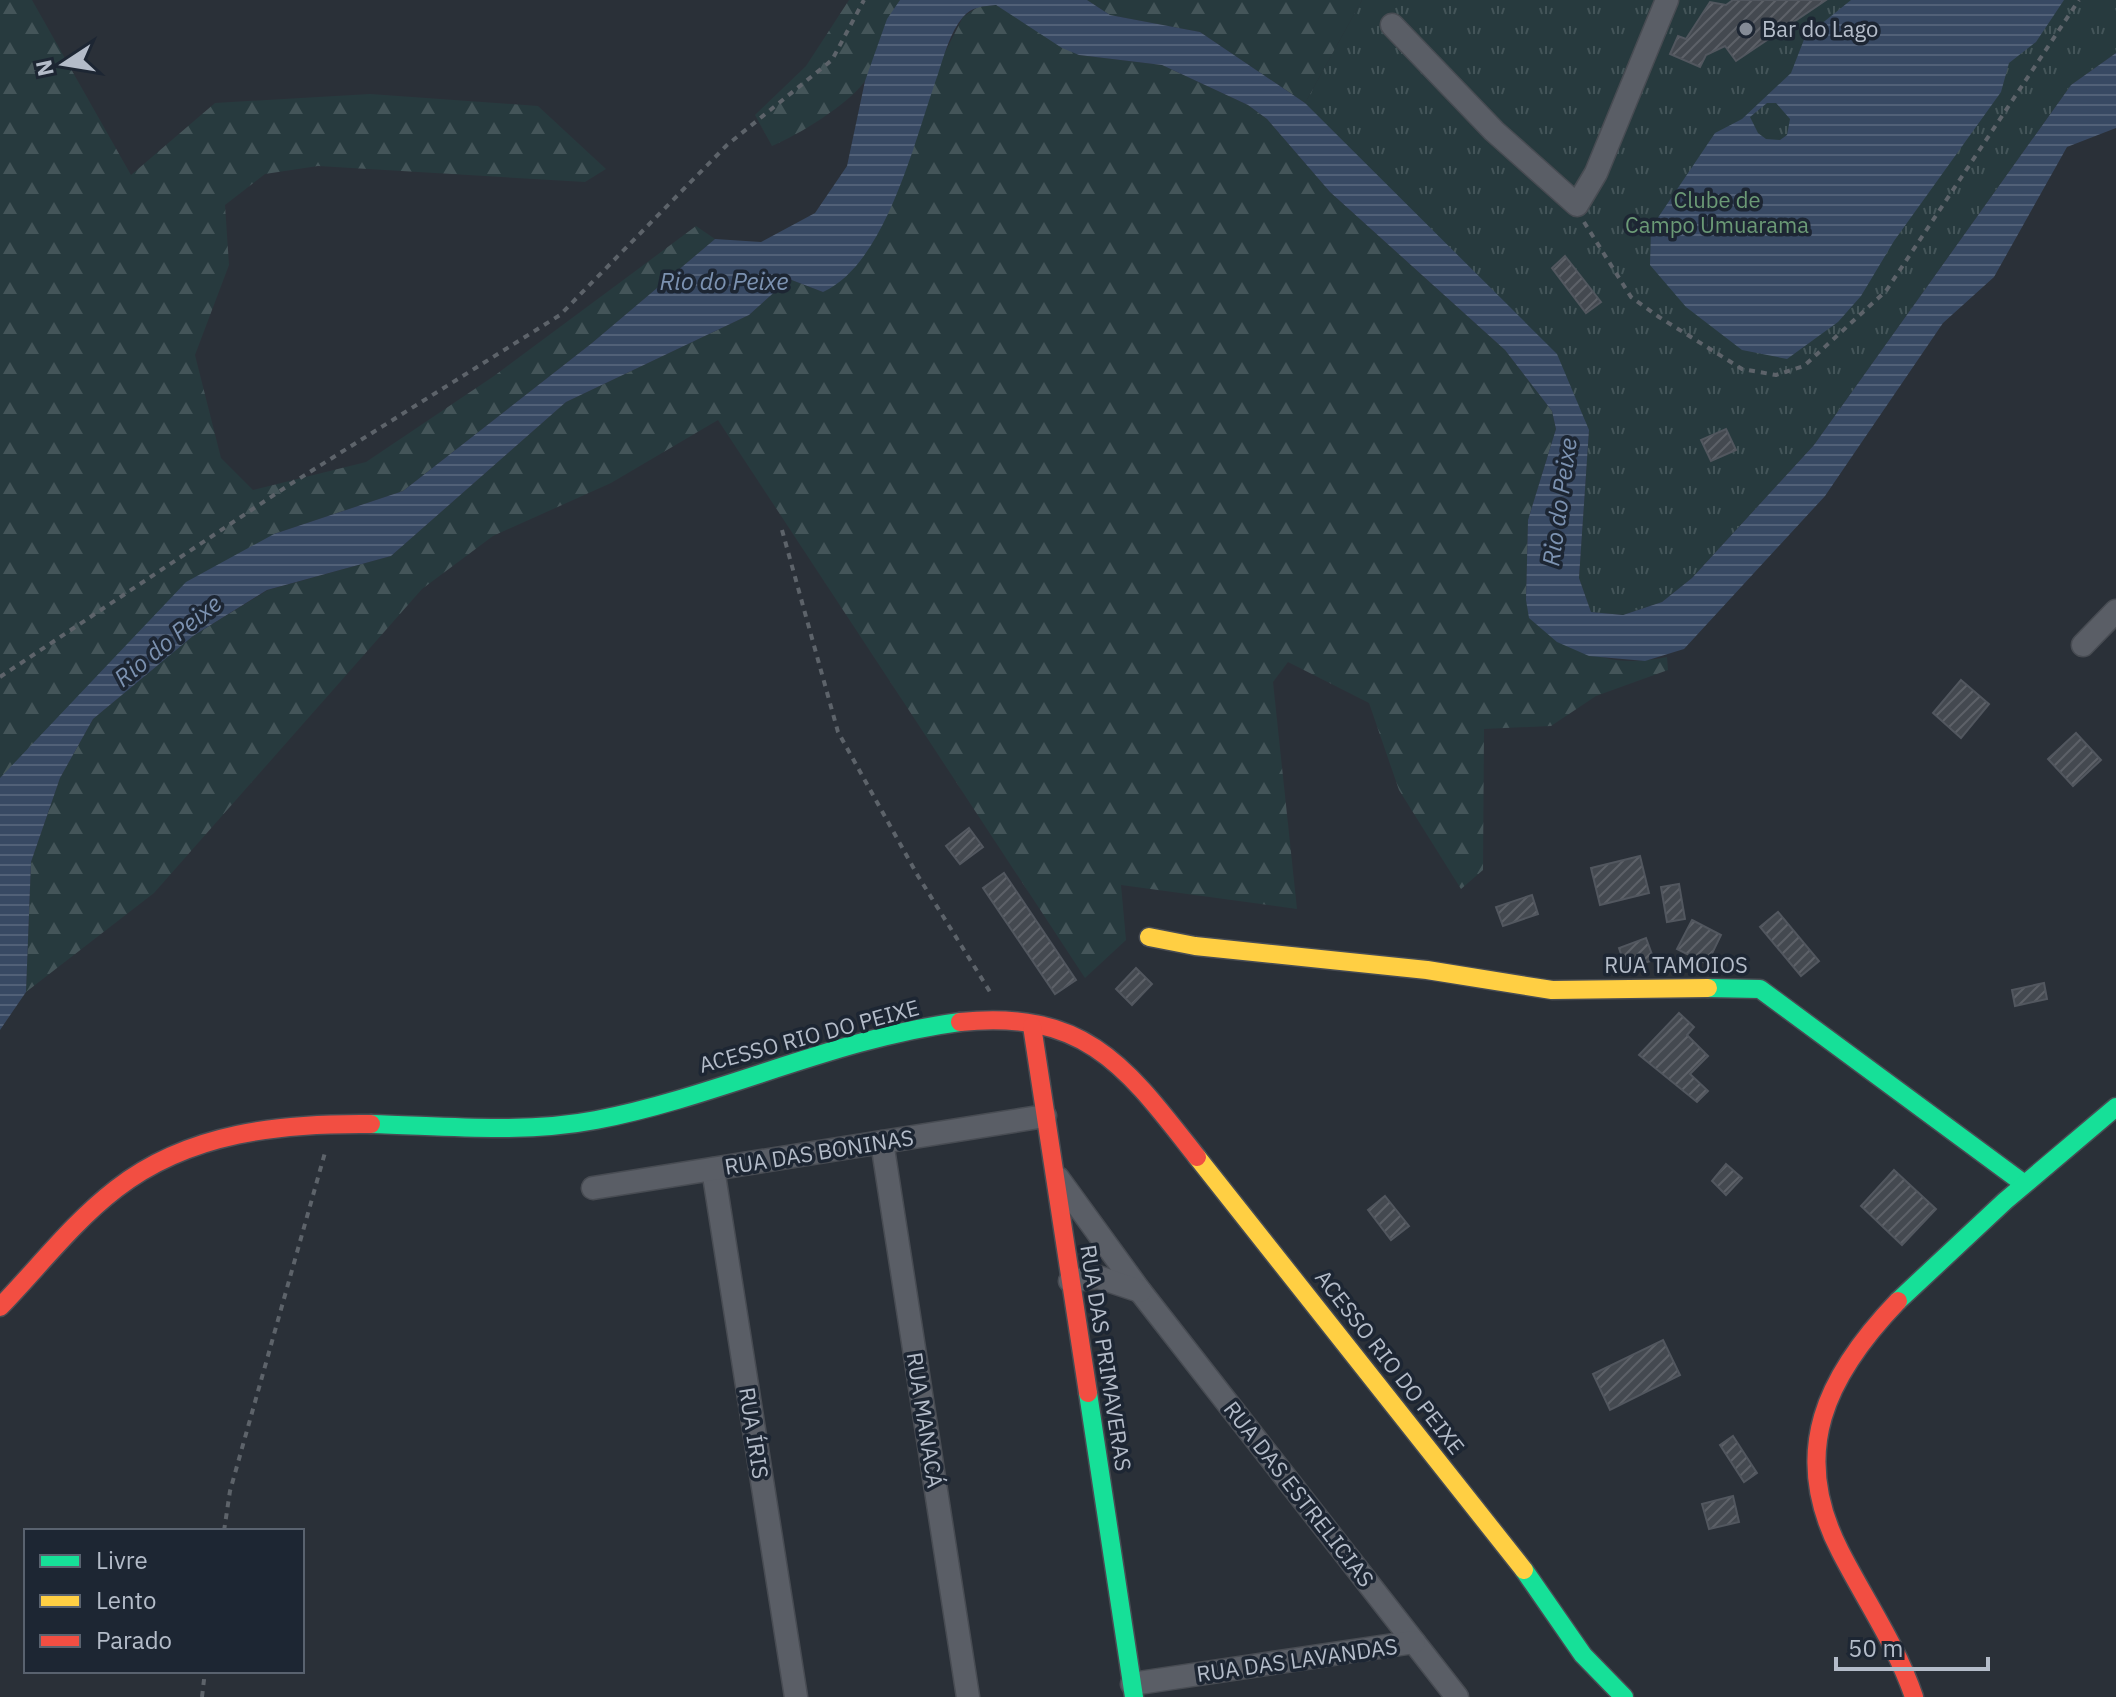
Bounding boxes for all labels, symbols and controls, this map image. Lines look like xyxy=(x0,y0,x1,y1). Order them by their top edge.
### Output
place label: Bar do Lago xyxy=(1762,14,1878,43)
marker: Bar do Lago xyxy=(1737,20,1755,38)
north arrow xyxy=(24,24,104,104)
text: N xyxy=(28,57,60,79)
park label: Clube de Campo Umuarama xyxy=(1625,185,1809,239)
water label: Rio do Peixe xyxy=(659,265,789,297)
water label: Rio do Peixe xyxy=(1534,436,1584,568)
water label: Rio do Peixe xyxy=(107,587,228,693)
street label: RUA TAMOIOS xyxy=(1604,950,1748,979)
street label: ACESSO RIO DO PEIXE xyxy=(696,992,922,1079)
street label: RUA DAS BONINAS xyxy=(722,1122,916,1181)
street label: RUA DAS PRIMAVERAS xyxy=(1074,1243,1139,1473)
street label: ACESSO RIO DO PEIXE xyxy=(1309,1263,1472,1460)
street label: RUA MANACÁ xyxy=(900,1350,951,1490)
street label: RUA ÍRIS xyxy=(733,1385,776,1481)
street label: RUA DAS ESTRELICIAS xyxy=(1218,1395,1381,1593)
legend xyxy=(24,1529,304,1673)
text: Livre xyxy=(96,1544,148,1576)
text: Lento xyxy=(96,1584,156,1616)
scale bar xyxy=(1836,1621,1988,1671)
text: Parado xyxy=(96,1624,172,1656)
street label: RUA DAS LAVANDAS xyxy=(1195,1631,1399,1688)
text: 50 m xyxy=(1848,1632,1903,1664)

